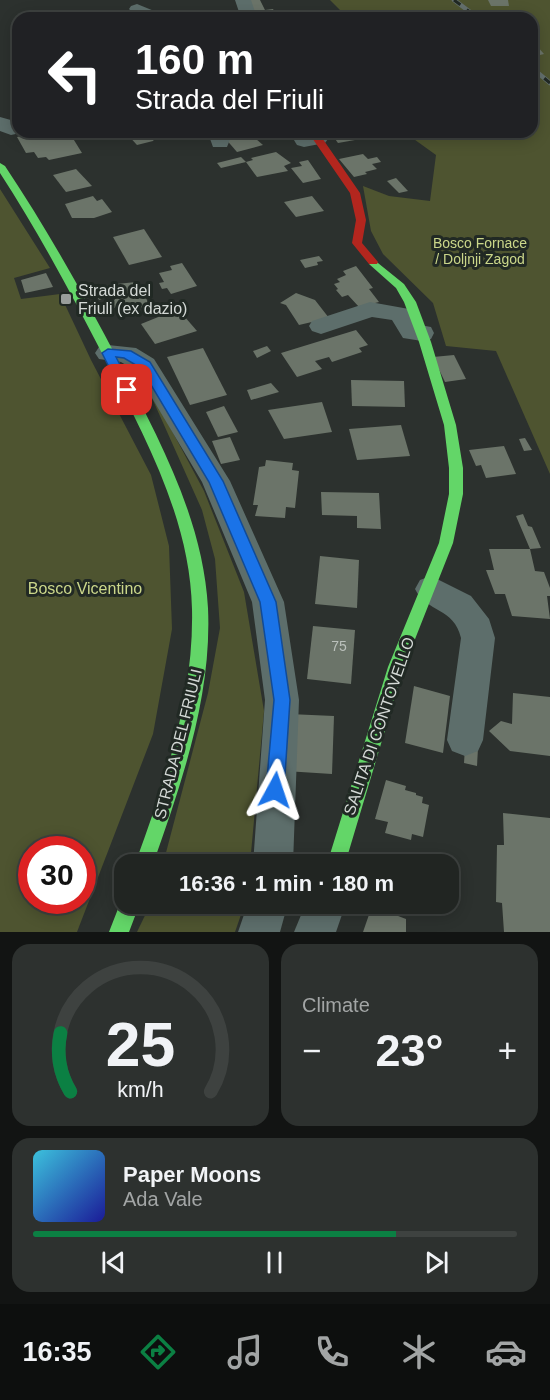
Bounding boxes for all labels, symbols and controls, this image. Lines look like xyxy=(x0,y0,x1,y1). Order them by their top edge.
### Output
icon: left xyxy=(36,36,114,114)
text: 160 m xyxy=(135,36,254,83)
text: Strada del Friuli xyxy=(135,85,324,115)
park label: Bosco Fornace / Doljnji Zagod xyxy=(433,235,527,267)
place label: Strada del Friuli (ex dazio) xyxy=(78,282,187,317)
marker: Strada del Friuli (ex dazio) xyxy=(59,292,73,306)
pin xyxy=(101,364,152,415)
icon: arrive xyxy=(110,373,143,406)
park label: Bosco Vicentino xyxy=(28,580,142,597)
street label: SALITA DI CONTOVELLO xyxy=(341,635,417,817)
house number: 75 xyxy=(331,638,347,654)
street label: STRADA DEL FRIULI xyxy=(151,667,205,821)
position arrow xyxy=(243,758,307,822)
speed limit sign: 30 xyxy=(18,836,96,914)
text: 16:36 · 1 min · 180 m xyxy=(179,871,394,896)
text: Climate xyxy=(302,994,370,1016)
text: 25 xyxy=(106,1010,175,1079)
text: 23° xyxy=(375,1025,444,1076)
text: − xyxy=(302,1032,321,1069)
text: + xyxy=(498,1032,517,1069)
text: km/h xyxy=(117,1078,164,1102)
text: Paper Moons xyxy=(123,1162,261,1187)
text: Ada Vale xyxy=(123,1188,203,1210)
icon: previous xyxy=(97,1246,130,1279)
icon: pause xyxy=(258,1246,291,1279)
icon: next xyxy=(420,1246,453,1279)
icon: directions xyxy=(137,1331,179,1373)
icon: music xyxy=(224,1331,266,1373)
icon: phone xyxy=(311,1331,353,1373)
icon: climate xyxy=(398,1331,440,1373)
icon: car xyxy=(485,1331,527,1373)
text: 16:35 xyxy=(23,1337,92,1367)

